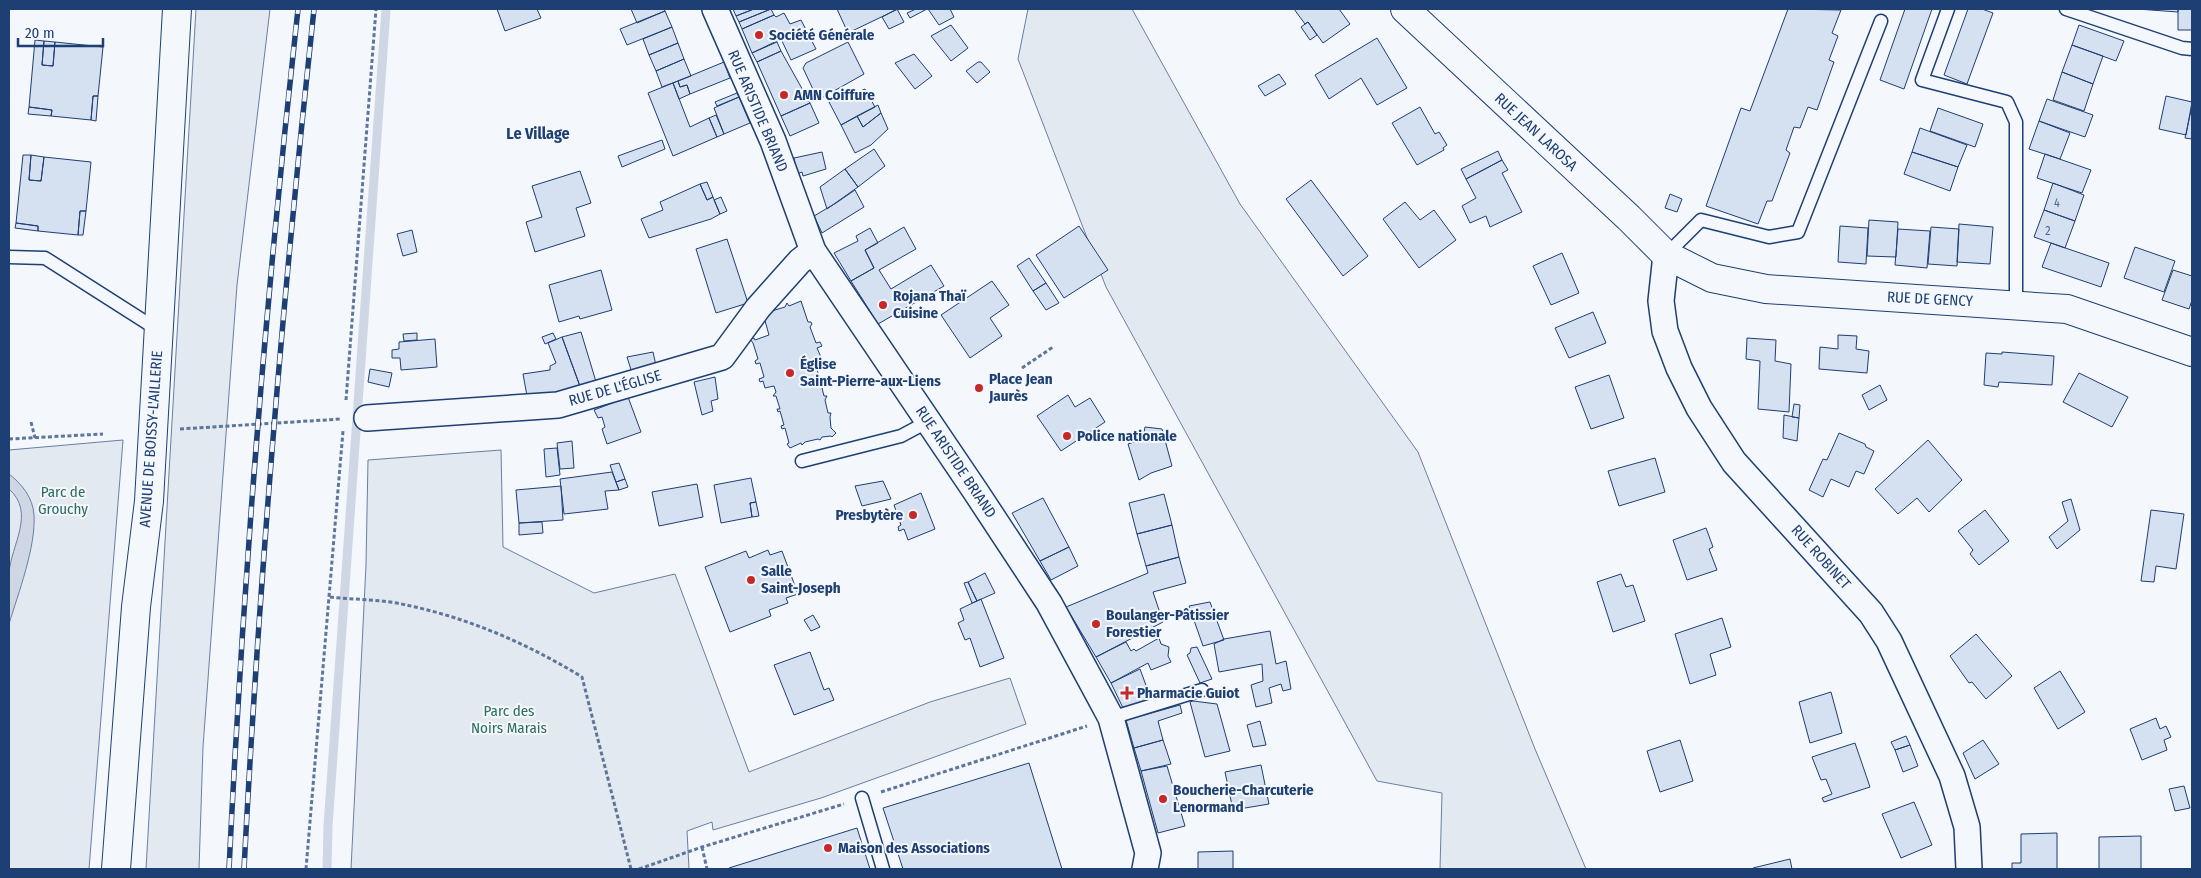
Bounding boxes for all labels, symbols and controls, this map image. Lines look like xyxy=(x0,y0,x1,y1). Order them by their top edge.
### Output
scale bar xyxy=(18,15,102,47)
text: 20 m xyxy=(25,24,55,42)
place label: Société Générale xyxy=(769,26,875,44)
marker: Société Générale xyxy=(753,29,765,41)
street label: RUE ARISTIDE BRIAND xyxy=(724,47,792,175)
place label: AMN Coiffure xyxy=(793,86,875,104)
marker: AMN Coiffure xyxy=(778,89,790,101)
street label: RUE JEAN LAROSA xyxy=(1491,89,1581,175)
district label: Le Village xyxy=(506,124,570,143)
house number: 4 xyxy=(2054,196,2060,210)
house number: 2 xyxy=(2045,224,2051,238)
place label: Rojana Thaï Cuisine xyxy=(893,287,967,322)
street label: RUE DE GENCY xyxy=(1886,288,1974,310)
marker: Rojana Thaï Cuisine xyxy=(877,299,889,311)
street label: AVENUE DE BOISSY-L'AILLERIE xyxy=(136,350,166,528)
place label: Église Saint-Pierre-aux-Liens xyxy=(800,355,941,390)
street label: RUE DE L'ÉGLISE xyxy=(567,366,663,410)
marker: Église Saint-Pierre-aux-Liens xyxy=(784,367,796,379)
place label: Place Jean Jaurès xyxy=(988,370,1053,405)
marker: Place Jean Jaurès xyxy=(973,382,985,394)
street label: RUE ARISTIDE BRIAND xyxy=(912,403,1000,521)
place label: Police nationale xyxy=(1077,427,1177,445)
marker: Police nationale xyxy=(1061,430,1073,442)
park label: Parc de Grouchy xyxy=(38,483,88,518)
place label: Presbytère xyxy=(835,506,903,524)
marker: Presbytère xyxy=(907,509,919,521)
street label: RUE ROBINET xyxy=(1787,521,1855,593)
place label: Salle Saint-Joseph xyxy=(761,562,841,597)
marker: Salle Saint-Joseph xyxy=(745,574,757,586)
place label: Boulanger-Pâtissier Forestier xyxy=(1106,606,1230,641)
marker: Boulanger-Pâtissier Forestier xyxy=(1090,618,1102,630)
place label: Pharmacie Guiot xyxy=(1137,684,1240,702)
marker: Pharmacie Guiot xyxy=(1121,687,1133,699)
park label: Parc des Noirs Marais xyxy=(471,702,547,737)
place label: Boucherie-Charcuterie Lenormand xyxy=(1173,781,1314,816)
marker: Boucherie-Charcuterie Lenormand xyxy=(1157,793,1169,805)
place label: Maison des Associations xyxy=(838,839,990,857)
marker: Maison des Associations xyxy=(822,842,834,854)

